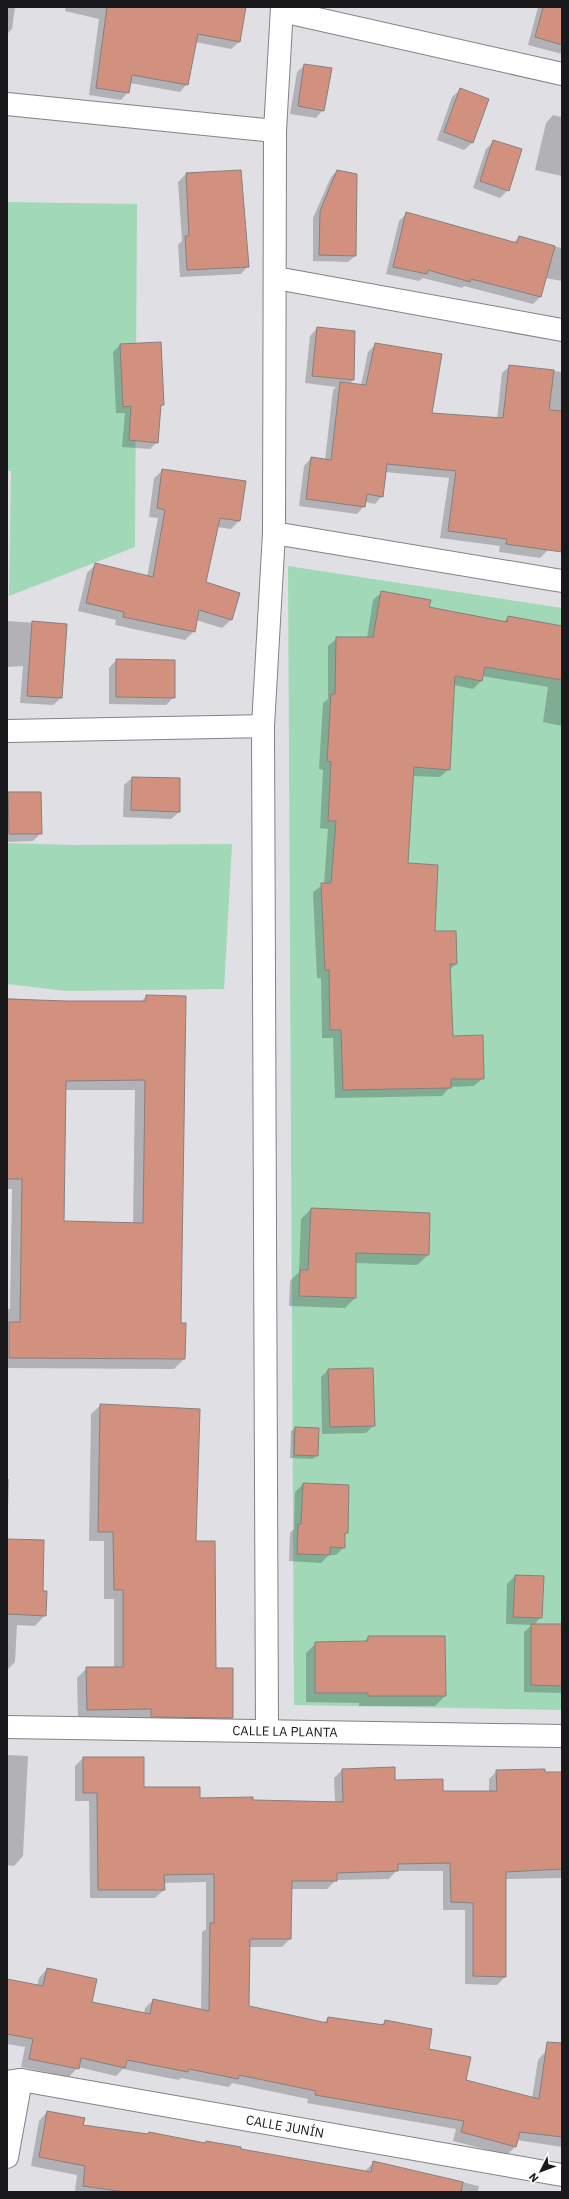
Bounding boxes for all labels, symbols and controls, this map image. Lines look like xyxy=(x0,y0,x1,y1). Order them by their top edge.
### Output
street label: CALLE LA PLANTA xyxy=(232,1722,338,1741)
street label: CALLE JUNÍN xyxy=(244,2111,325,2142)
north arrow xyxy=(521,2151,561,2191)
text: N xyxy=(526,2170,541,2185)

